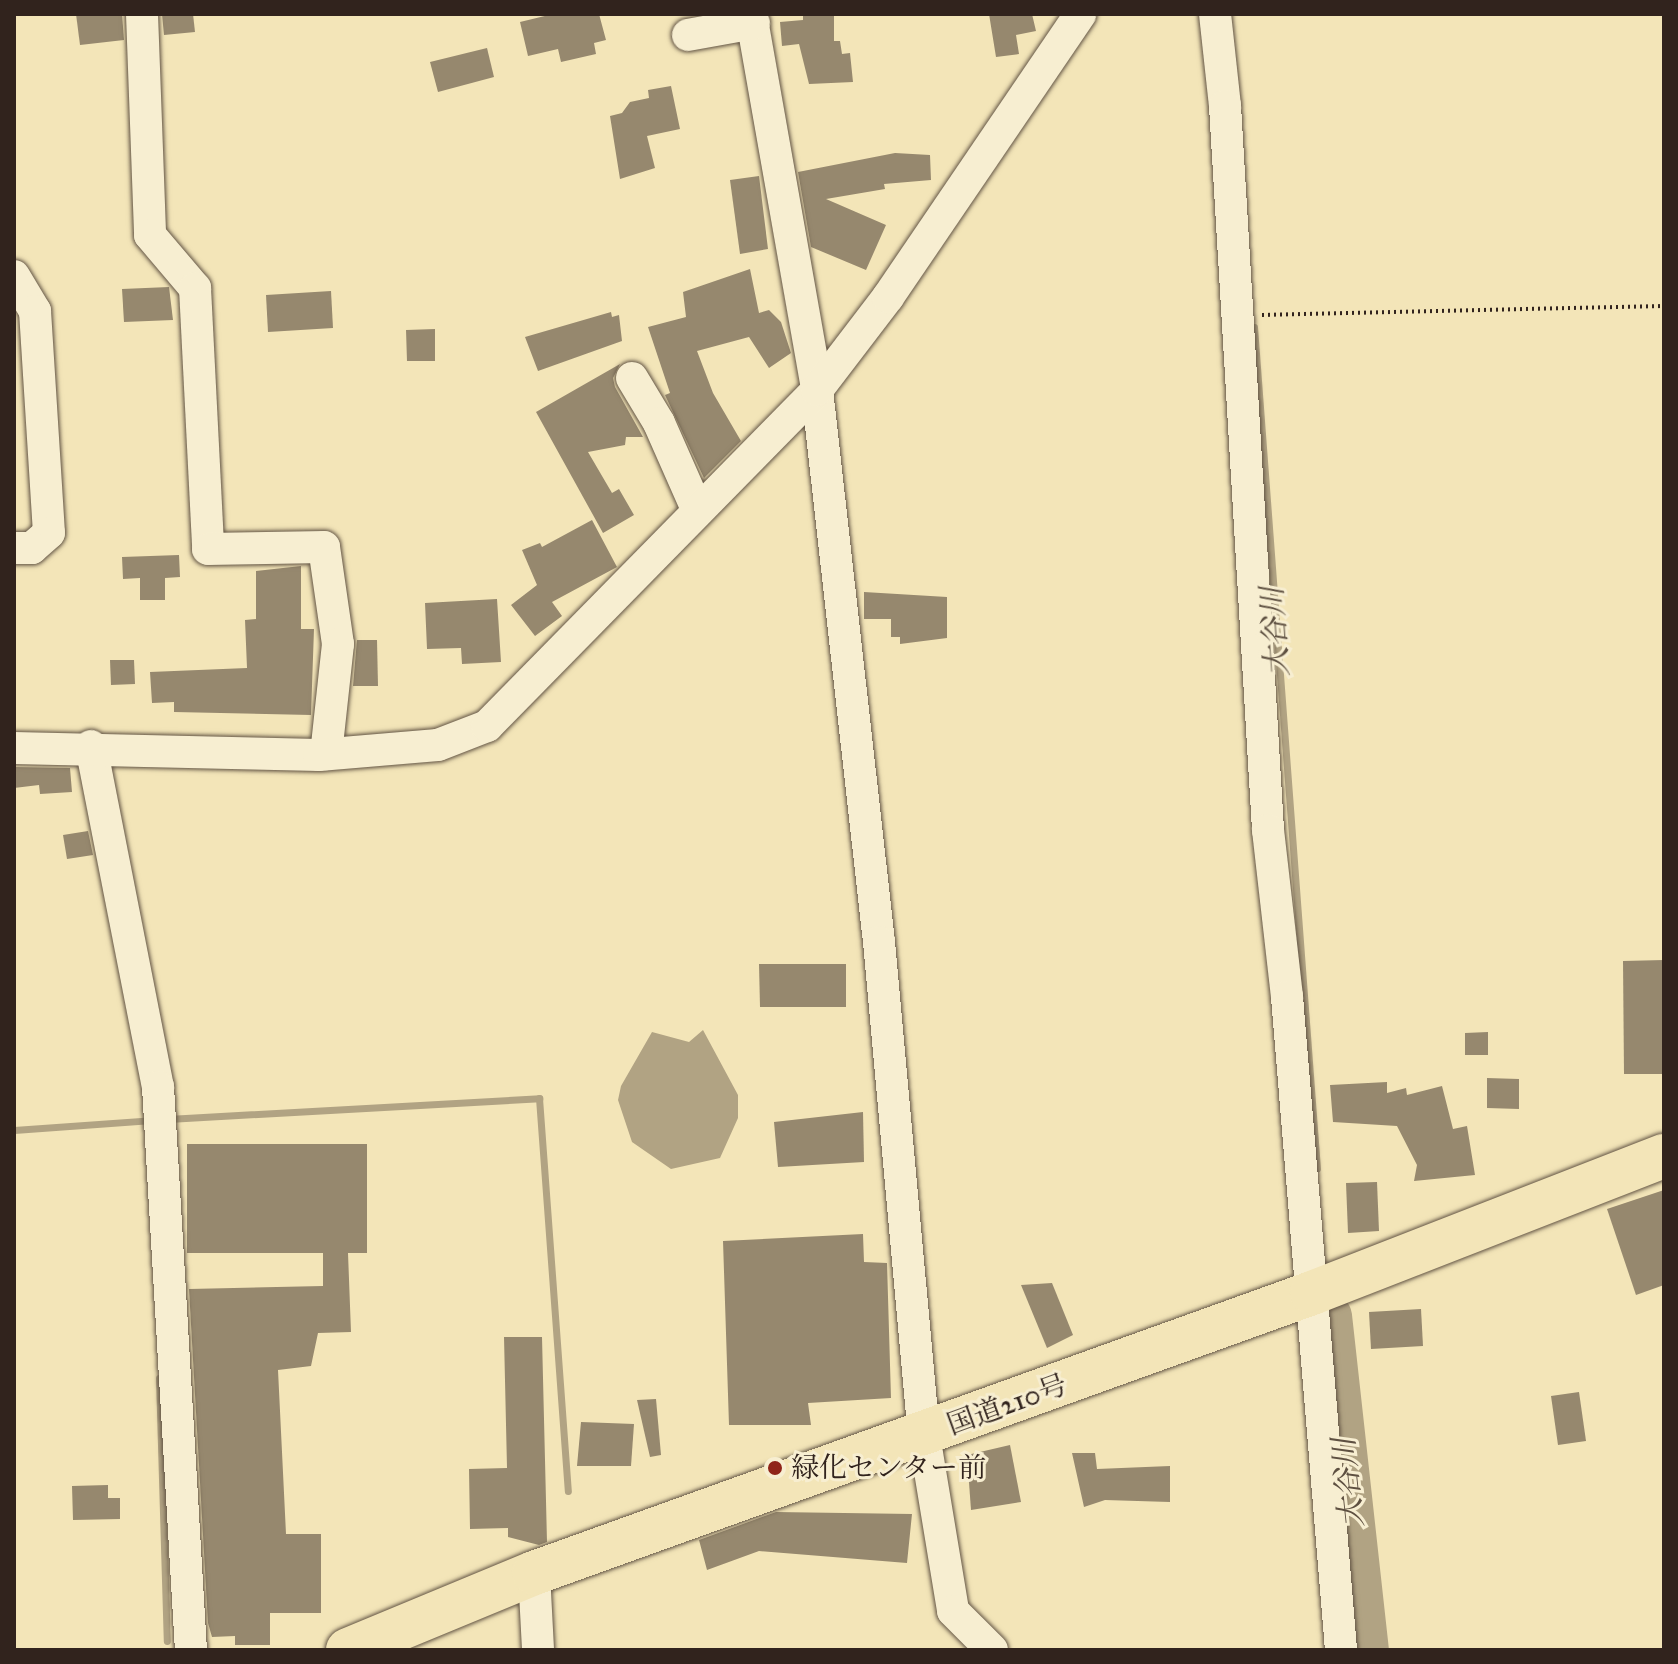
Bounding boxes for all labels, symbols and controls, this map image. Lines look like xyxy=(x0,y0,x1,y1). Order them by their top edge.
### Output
water label: 大谷川 xyxy=(1254,586,1296,678)
street label: 国道210号 xyxy=(943,1368,1071,1442)
water label: 大谷川 xyxy=(1325,1436,1371,1530)
place label: 緑化センター前 xyxy=(791,1451,987,1485)
marker: 緑化センター前 xyxy=(766,1459,784,1477)

